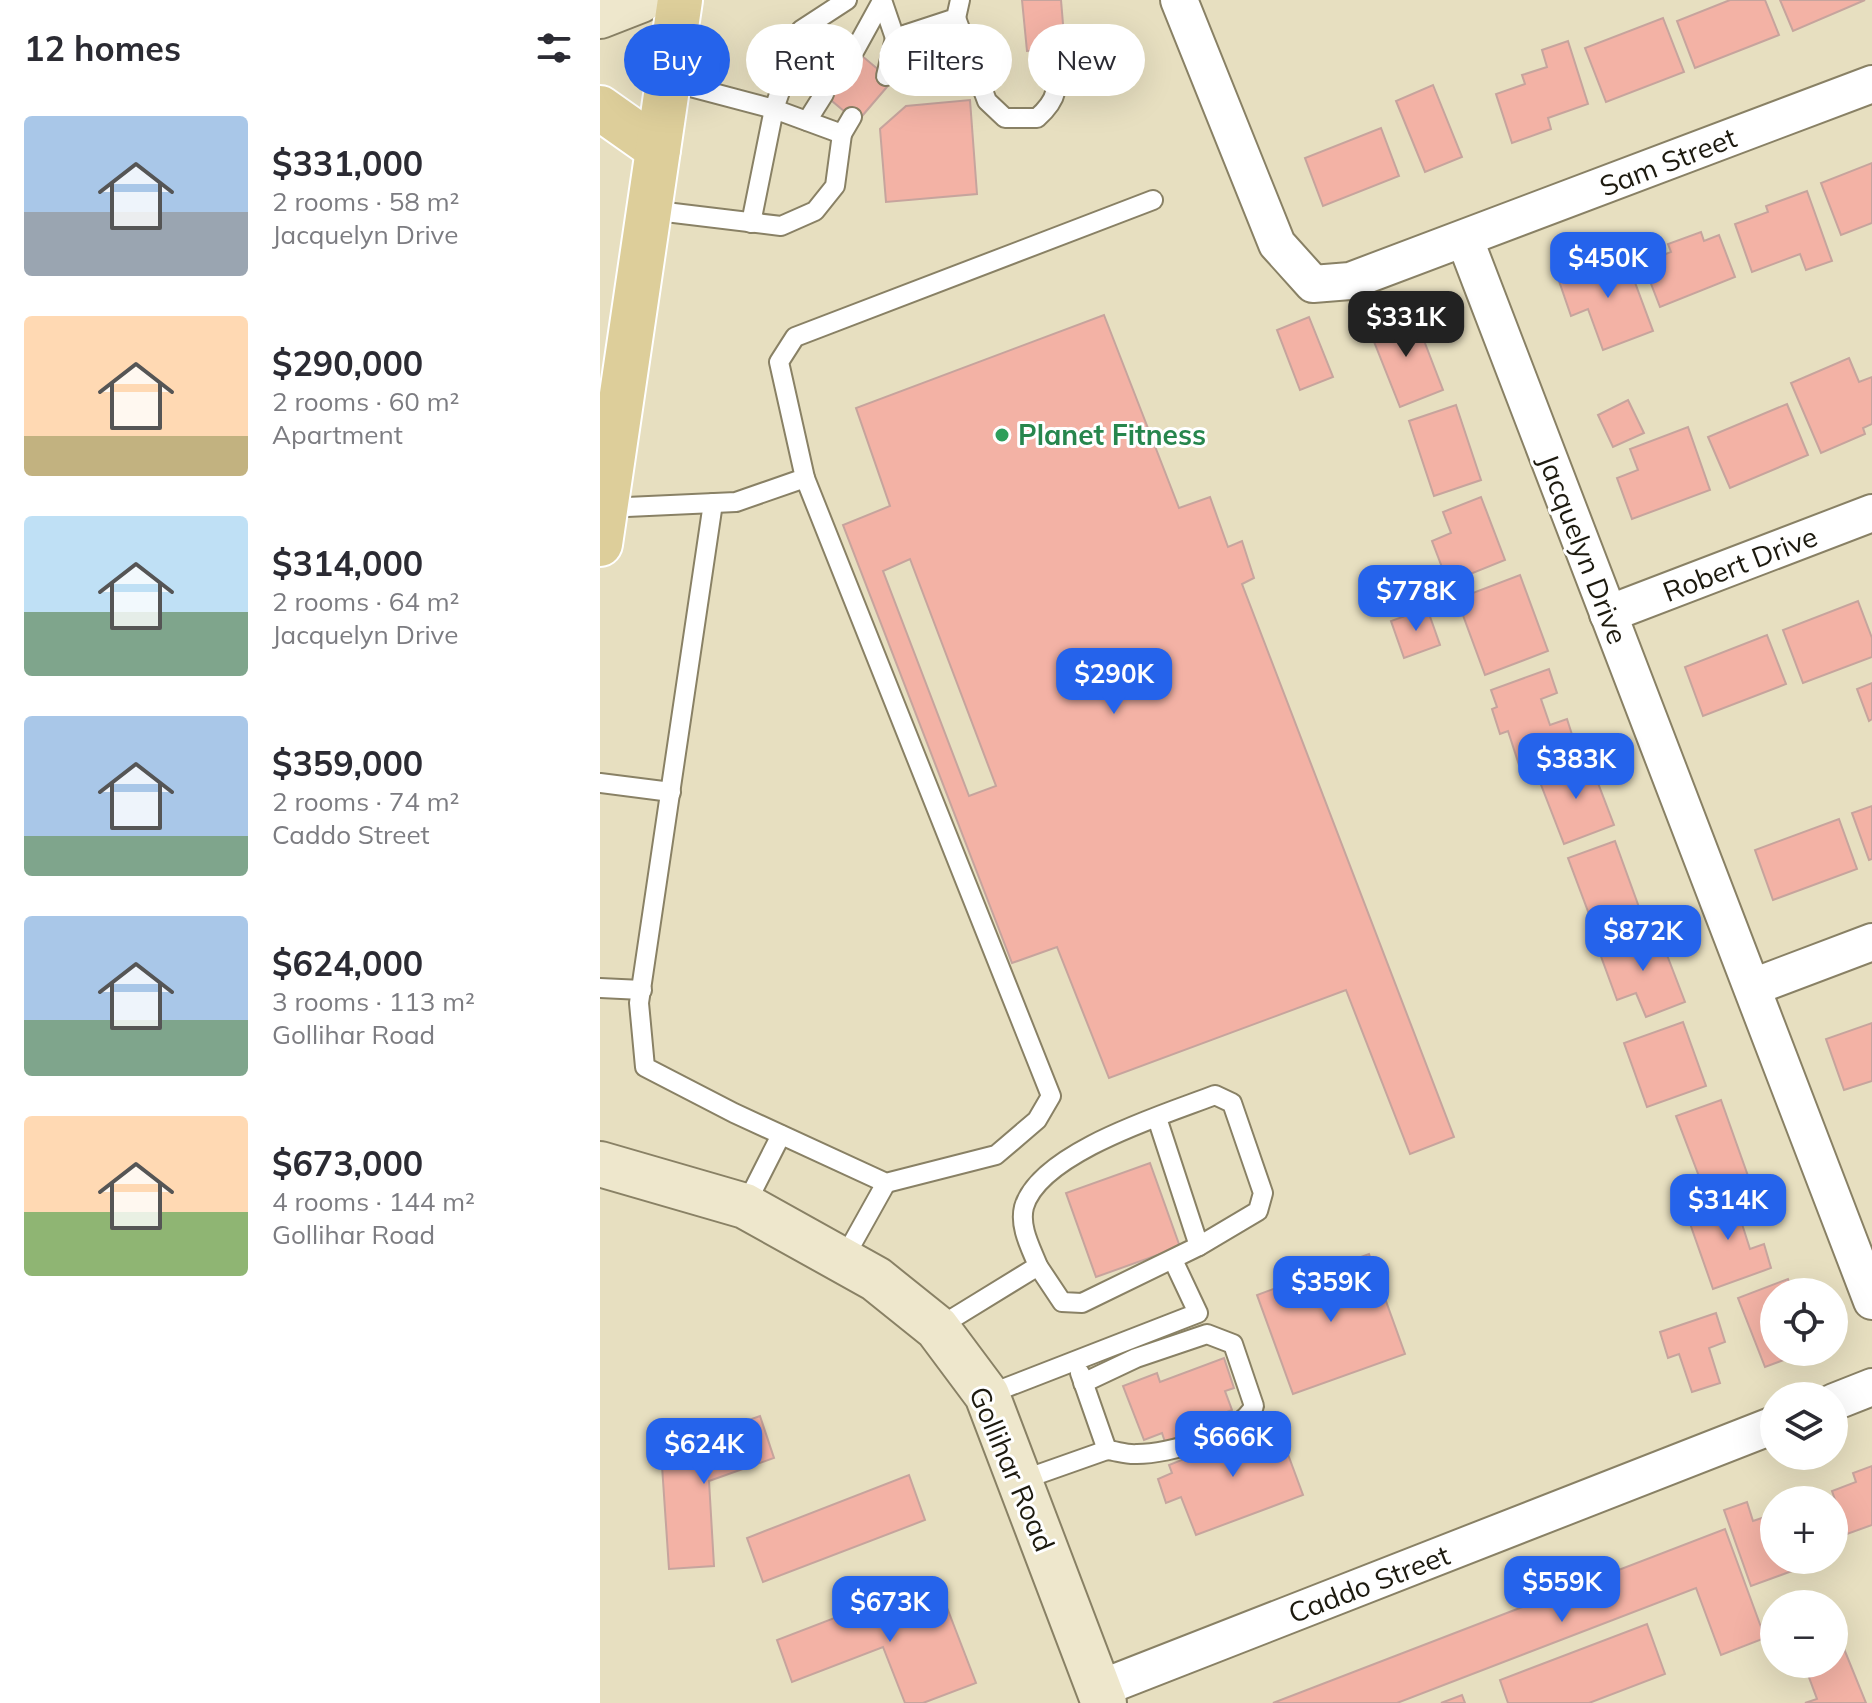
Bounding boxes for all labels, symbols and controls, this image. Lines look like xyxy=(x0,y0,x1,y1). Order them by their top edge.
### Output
chip: Buy xyxy=(624,24,730,96)
chip: Rent xyxy=(746,24,863,96)
chip: Filters xyxy=(879,24,1012,96)
chip: New xyxy=(1028,24,1145,96)
icon: filters xyxy=(532,26,576,70)
text: 12 homes xyxy=(24,27,181,70)
street label: Sam Street xyxy=(1595,119,1741,204)
text: $331,000 xyxy=(272,142,423,185)
icon: home xyxy=(88,148,184,244)
text: 2 rooms · 58 m² xyxy=(272,185,459,218)
text: Jacquelyn Drive xyxy=(272,218,458,251)
pin: $450K xyxy=(1552,232,1664,300)
text: $450K xyxy=(1568,241,1648,274)
pin: $331K xyxy=(1350,291,1462,359)
text: $331K xyxy=(1366,300,1446,333)
text: $290,000 xyxy=(272,342,423,385)
icon: home xyxy=(88,348,184,444)
text: 2 rooms · 60 m² xyxy=(272,385,459,418)
place label: Planet Fitness xyxy=(1018,417,1206,452)
text: Apartment xyxy=(272,418,403,451)
marker: Planet Fitness xyxy=(993,426,1011,444)
street label: Jacquelyn Drive xyxy=(1531,449,1636,649)
street label: Robert Drive xyxy=(1658,518,1822,609)
text: $314,000 xyxy=(272,542,423,585)
icon: home xyxy=(88,548,184,644)
pin: $778K xyxy=(1360,565,1472,633)
text: $778K xyxy=(1376,574,1456,607)
text: 2 rooms · 64 m² xyxy=(272,585,459,618)
text: Jacquelyn Drive xyxy=(272,618,458,651)
pin: $290K xyxy=(1058,648,1170,716)
text: $290K xyxy=(1074,657,1154,690)
pin: $383K xyxy=(1520,733,1632,801)
text: $359,000 xyxy=(272,742,423,785)
text: $383K xyxy=(1536,742,1616,775)
icon: home xyxy=(88,748,184,844)
text: 2 rooms · 74 m² xyxy=(272,785,459,818)
text: Caddo Street xyxy=(272,818,430,851)
pin: $872K xyxy=(1587,905,1699,973)
text: $872K xyxy=(1603,914,1683,947)
text: $624,000 xyxy=(272,942,423,985)
icon: home xyxy=(88,948,184,1044)
text: 3 rooms · 113 m² xyxy=(272,985,475,1018)
text: Gollihar Road xyxy=(272,1018,435,1051)
text: $673,000 xyxy=(272,1142,423,1185)
icon: home xyxy=(88,1148,184,1244)
pin: $314K xyxy=(1672,1174,1784,1242)
text: $314K xyxy=(1688,1183,1768,1216)
text: 4 rooms · 144 m² xyxy=(272,1185,475,1218)
text: Gollihar Road xyxy=(272,1218,435,1251)
pin: $359K xyxy=(1275,1256,1387,1324)
text: $359K xyxy=(1291,1265,1371,1298)
map controls xyxy=(1760,1278,1848,1678)
button: locate xyxy=(1760,1278,1848,1366)
street label: Gollihar Road xyxy=(962,1381,1063,1557)
button: layers xyxy=(1760,1382,1848,1470)
pin: $666K xyxy=(1177,1411,1289,1479)
pin: $624K xyxy=(648,1418,760,1486)
text: $666K xyxy=(1193,1420,1273,1453)
text: $624K xyxy=(664,1427,744,1460)
button: + xyxy=(1760,1486,1848,1574)
street label: Caddo Street xyxy=(1283,1537,1455,1630)
pin: $559K xyxy=(1506,1556,1618,1624)
text: $559K xyxy=(1522,1565,1602,1598)
pin: $673K xyxy=(834,1576,946,1644)
text: $673K xyxy=(850,1585,930,1618)
button: − xyxy=(1760,1590,1848,1678)

